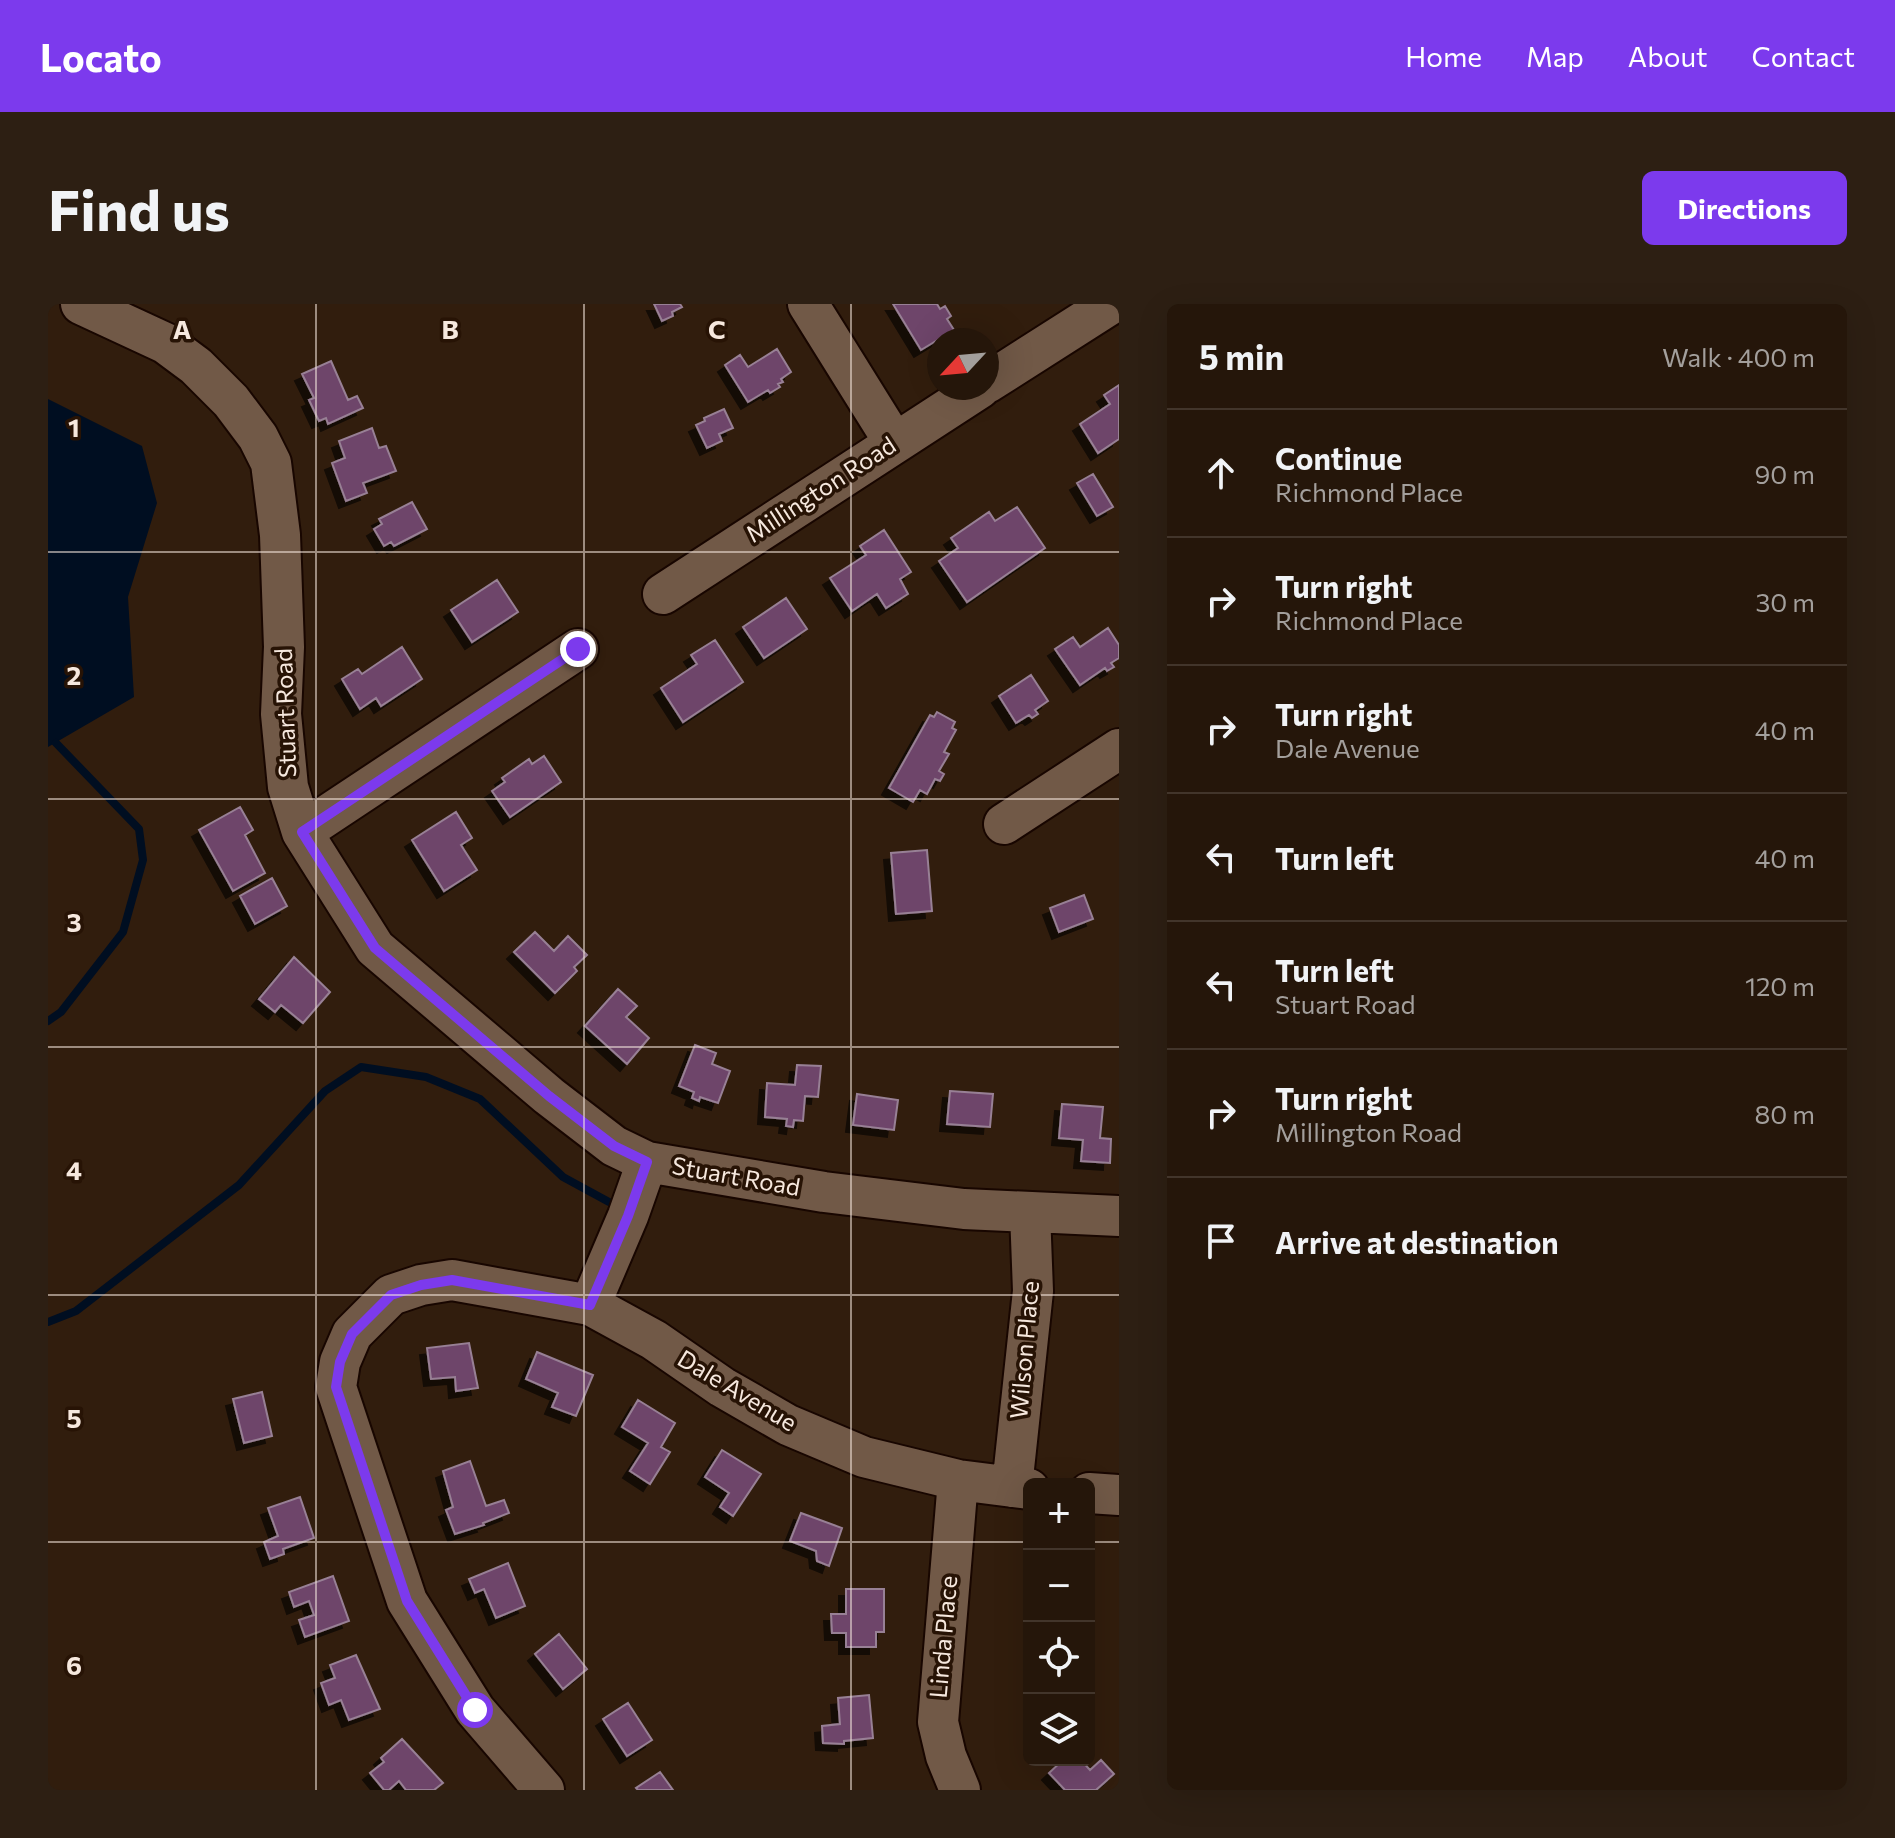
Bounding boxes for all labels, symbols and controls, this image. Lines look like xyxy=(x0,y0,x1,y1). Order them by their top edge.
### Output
text: Locato xyxy=(40,33,162,80)
text: Home xyxy=(1405,39,1482,73)
text: Map xyxy=(1526,39,1584,73)
text: About xyxy=(1628,39,1708,73)
text: Contact xyxy=(1752,39,1855,73)
button: Directions xyxy=(1642,171,1847,245)
text: Find us xyxy=(48,174,230,243)
text: A xyxy=(173,313,192,344)
text: B xyxy=(441,313,459,344)
text: C xyxy=(708,313,726,344)
north arrow xyxy=(927,328,999,400)
text: 5 min xyxy=(1199,335,1284,377)
text: Walk · 400 m xyxy=(1662,341,1815,372)
text: 1 xyxy=(68,411,80,442)
street label: Millington Road xyxy=(740,430,900,548)
text: Continue xyxy=(1275,439,1402,476)
icon: ahead xyxy=(1199,451,1243,495)
text: 90 m xyxy=(1755,458,1815,489)
text: Richmond Place xyxy=(1275,476,1463,507)
text: Turn right xyxy=(1275,567,1412,604)
icon: right xyxy=(1199,579,1243,623)
text: 30 m xyxy=(1756,586,1815,617)
text: Richmond Place xyxy=(1275,604,1463,635)
route end xyxy=(560,631,596,667)
street label: Stuart Road xyxy=(268,648,301,778)
text: 2 xyxy=(67,659,81,690)
text: Turn right xyxy=(1275,695,1412,732)
icon: right xyxy=(1199,707,1243,751)
text: 40 m xyxy=(1755,714,1815,745)
text: Dale Avenue xyxy=(1275,732,1420,763)
icon: left xyxy=(1199,835,1243,879)
text: Turn left xyxy=(1275,839,1394,876)
text: 40 m xyxy=(1755,842,1815,873)
text: 3 xyxy=(66,906,82,937)
text: Turn left xyxy=(1275,951,1394,988)
icon: left xyxy=(1199,963,1243,1007)
text: 120 m xyxy=(1745,970,1815,1001)
text: Stuart Road xyxy=(1275,988,1416,1019)
text: Turn right xyxy=(1275,1079,1412,1116)
icon: right xyxy=(1199,1091,1243,1135)
text: 80 m xyxy=(1755,1098,1815,1129)
text: Millington Road xyxy=(1275,1116,1462,1147)
street label: Stuart Road xyxy=(670,1150,803,1201)
text: 4 xyxy=(66,1154,82,1185)
icon: arrive xyxy=(1199,1219,1243,1263)
text: Arrive at destination xyxy=(1275,1223,1559,1260)
street label: Wilson Place xyxy=(1003,1280,1044,1420)
street label: Dale Avenue xyxy=(673,1343,802,1437)
text: 5 xyxy=(66,1402,82,1433)
map controls xyxy=(1023,1478,1095,1766)
button: + xyxy=(1023,1478,1095,1550)
button: − xyxy=(1023,1550,1095,1622)
street label: Linda Place xyxy=(923,1574,962,1699)
button: locate xyxy=(1023,1622,1095,1694)
text: 6 xyxy=(66,1649,82,1680)
route start xyxy=(457,1692,493,1728)
button: layers xyxy=(1023,1694,1095,1766)

